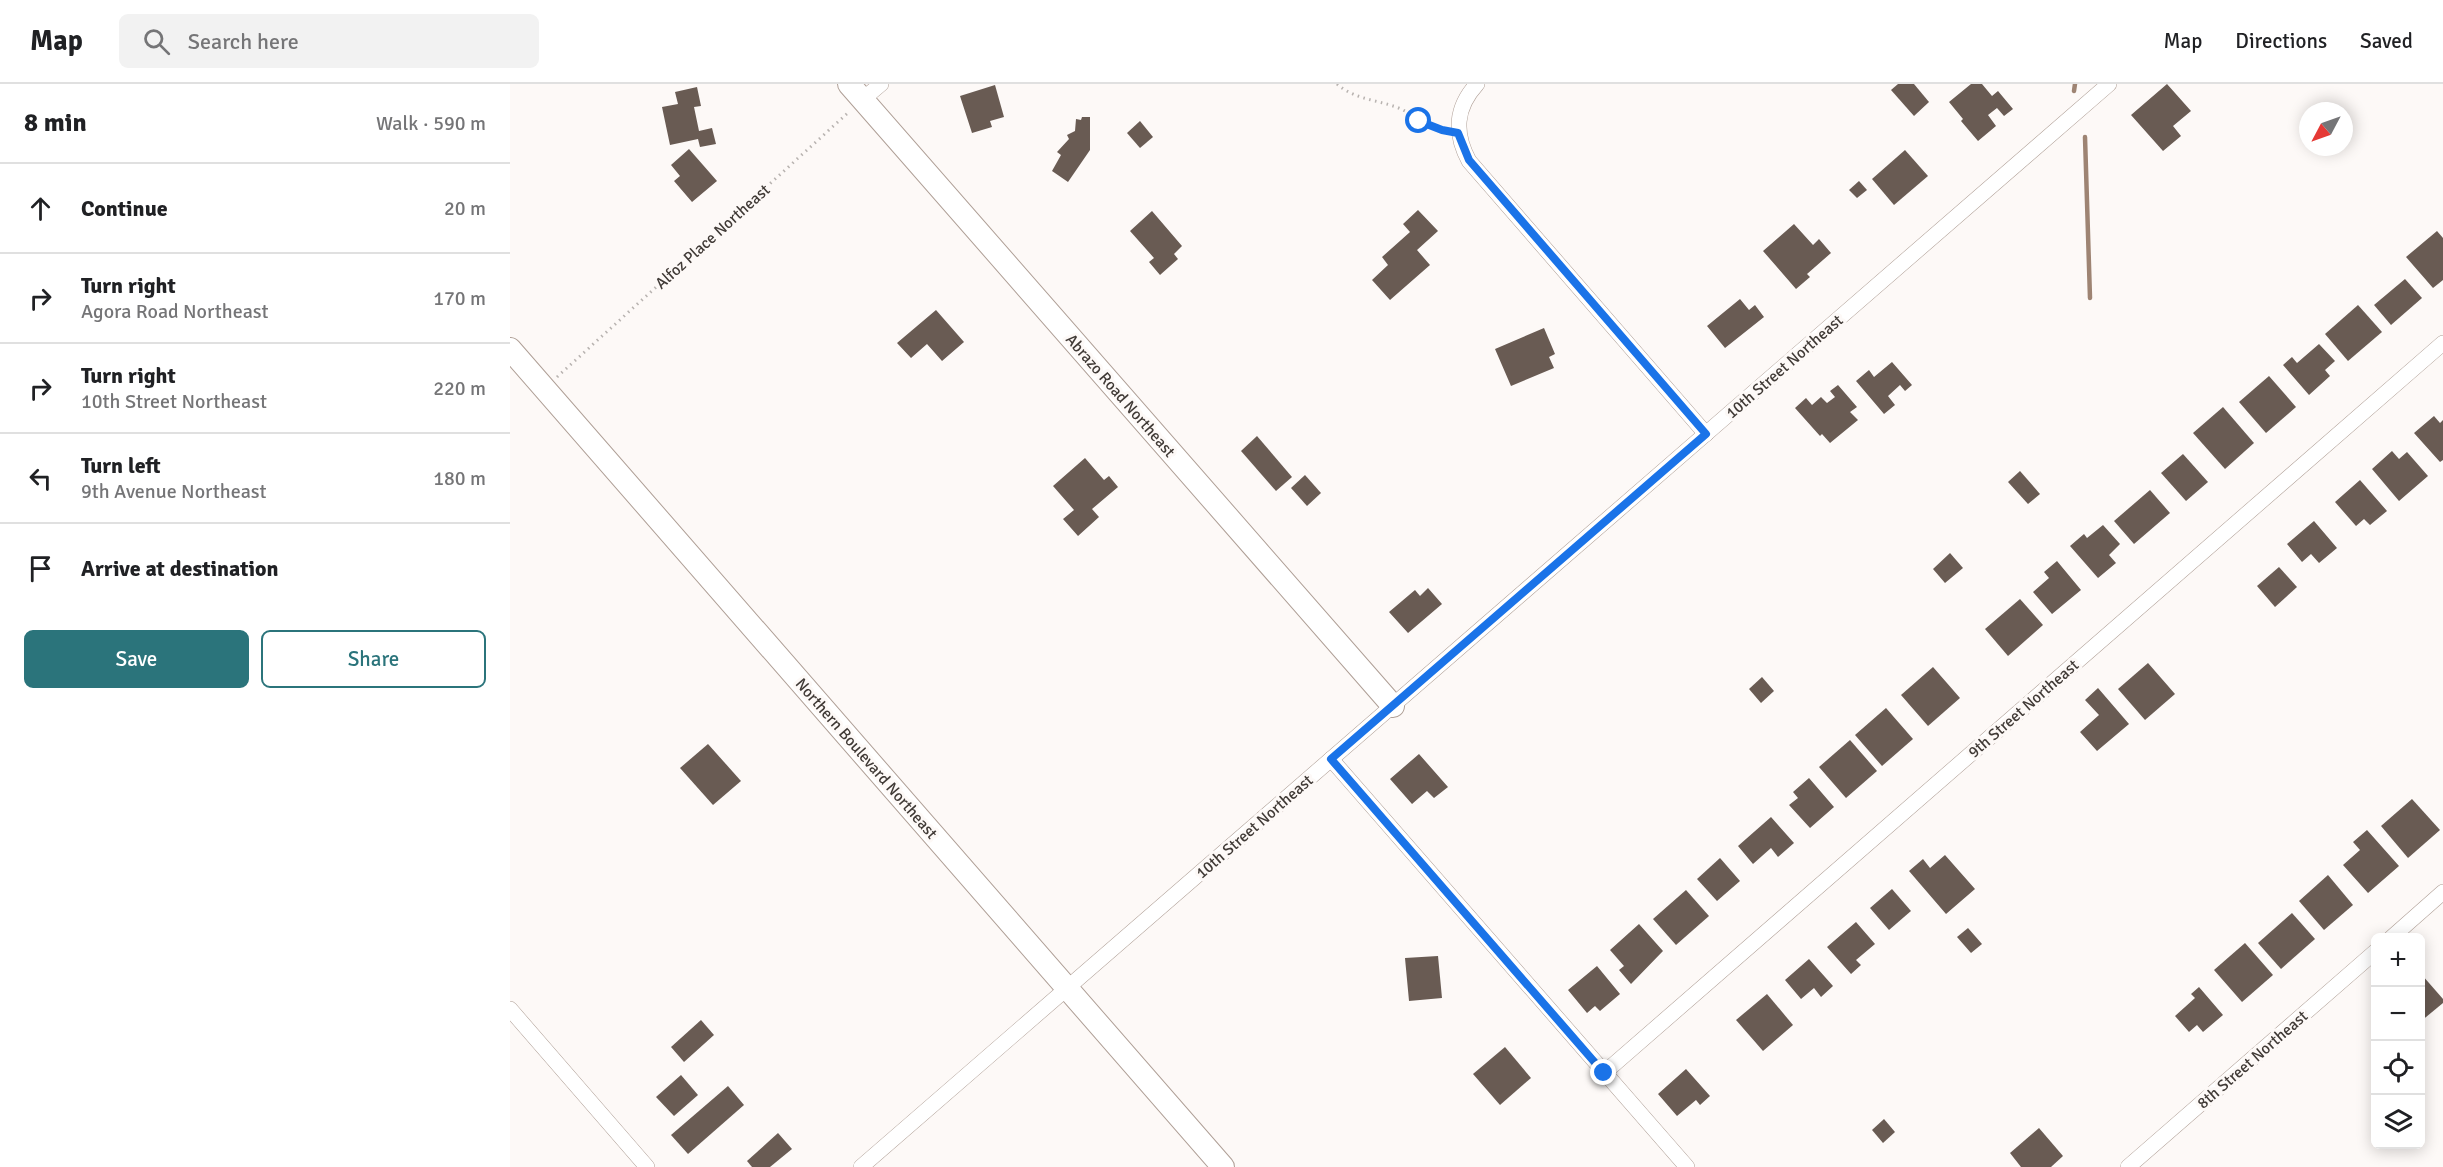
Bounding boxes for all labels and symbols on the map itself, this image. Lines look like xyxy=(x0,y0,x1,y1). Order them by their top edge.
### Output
north arrow xyxy=(2299,102,2353,156)
route start xyxy=(1405,107,1431,133)
street label: Alfoz Place Northeast xyxy=(651,180,774,294)
street label: 10th Street Northeast xyxy=(1722,310,1848,423)
street label: Abrazo Road Northeast xyxy=(1061,330,1180,462)
street label: 9th Street Northeast xyxy=(1964,655,2083,762)
street label: Northern Boulevard Northeast xyxy=(791,674,942,843)
street label: 10th Street Northeast xyxy=(1192,770,1318,883)
street label: 8th Street Northeast xyxy=(2193,1006,2312,1113)
route end xyxy=(1590,1059,1616,1085)

